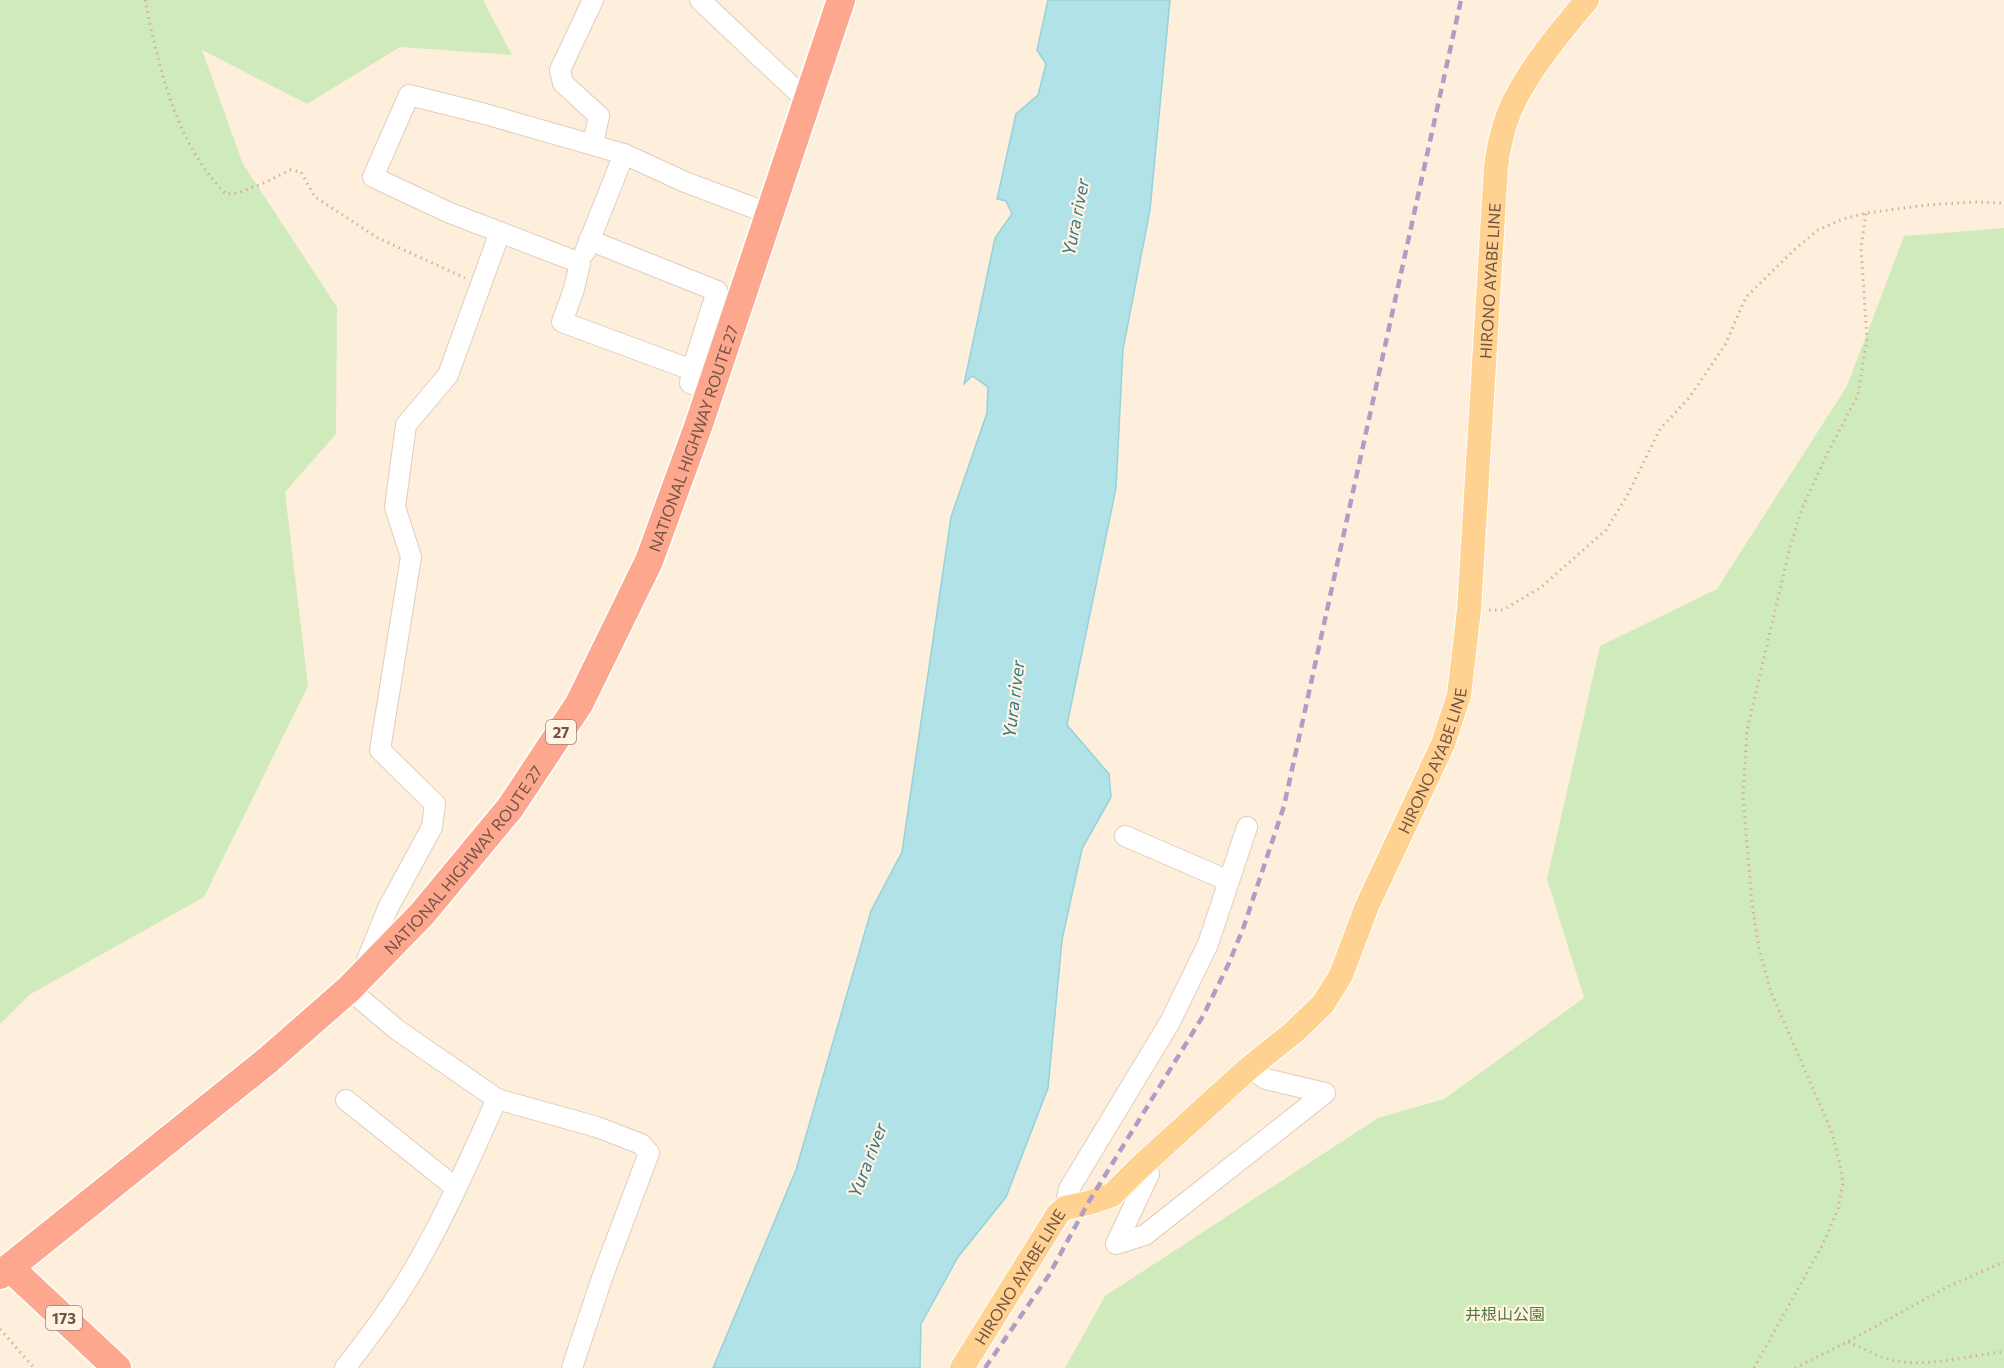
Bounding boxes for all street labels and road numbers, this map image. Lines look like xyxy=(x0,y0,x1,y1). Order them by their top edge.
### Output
street label: HIRONO AYABE LINE xyxy=(1475,202,1503,359)
street label: NATIONAL HIGHWAY ROUTE 27 xyxy=(644,323,741,554)
street label: HIRONO AYABE LINE xyxy=(1393,687,1469,836)
road number: 27 xyxy=(546,720,576,744)
street label: NATIONAL HIGHWAY ROUTE 27 xyxy=(379,761,545,957)
street label: HIRONO AYABE LINE xyxy=(970,1205,1068,1348)
road number: 173 xyxy=(46,1306,82,1330)

